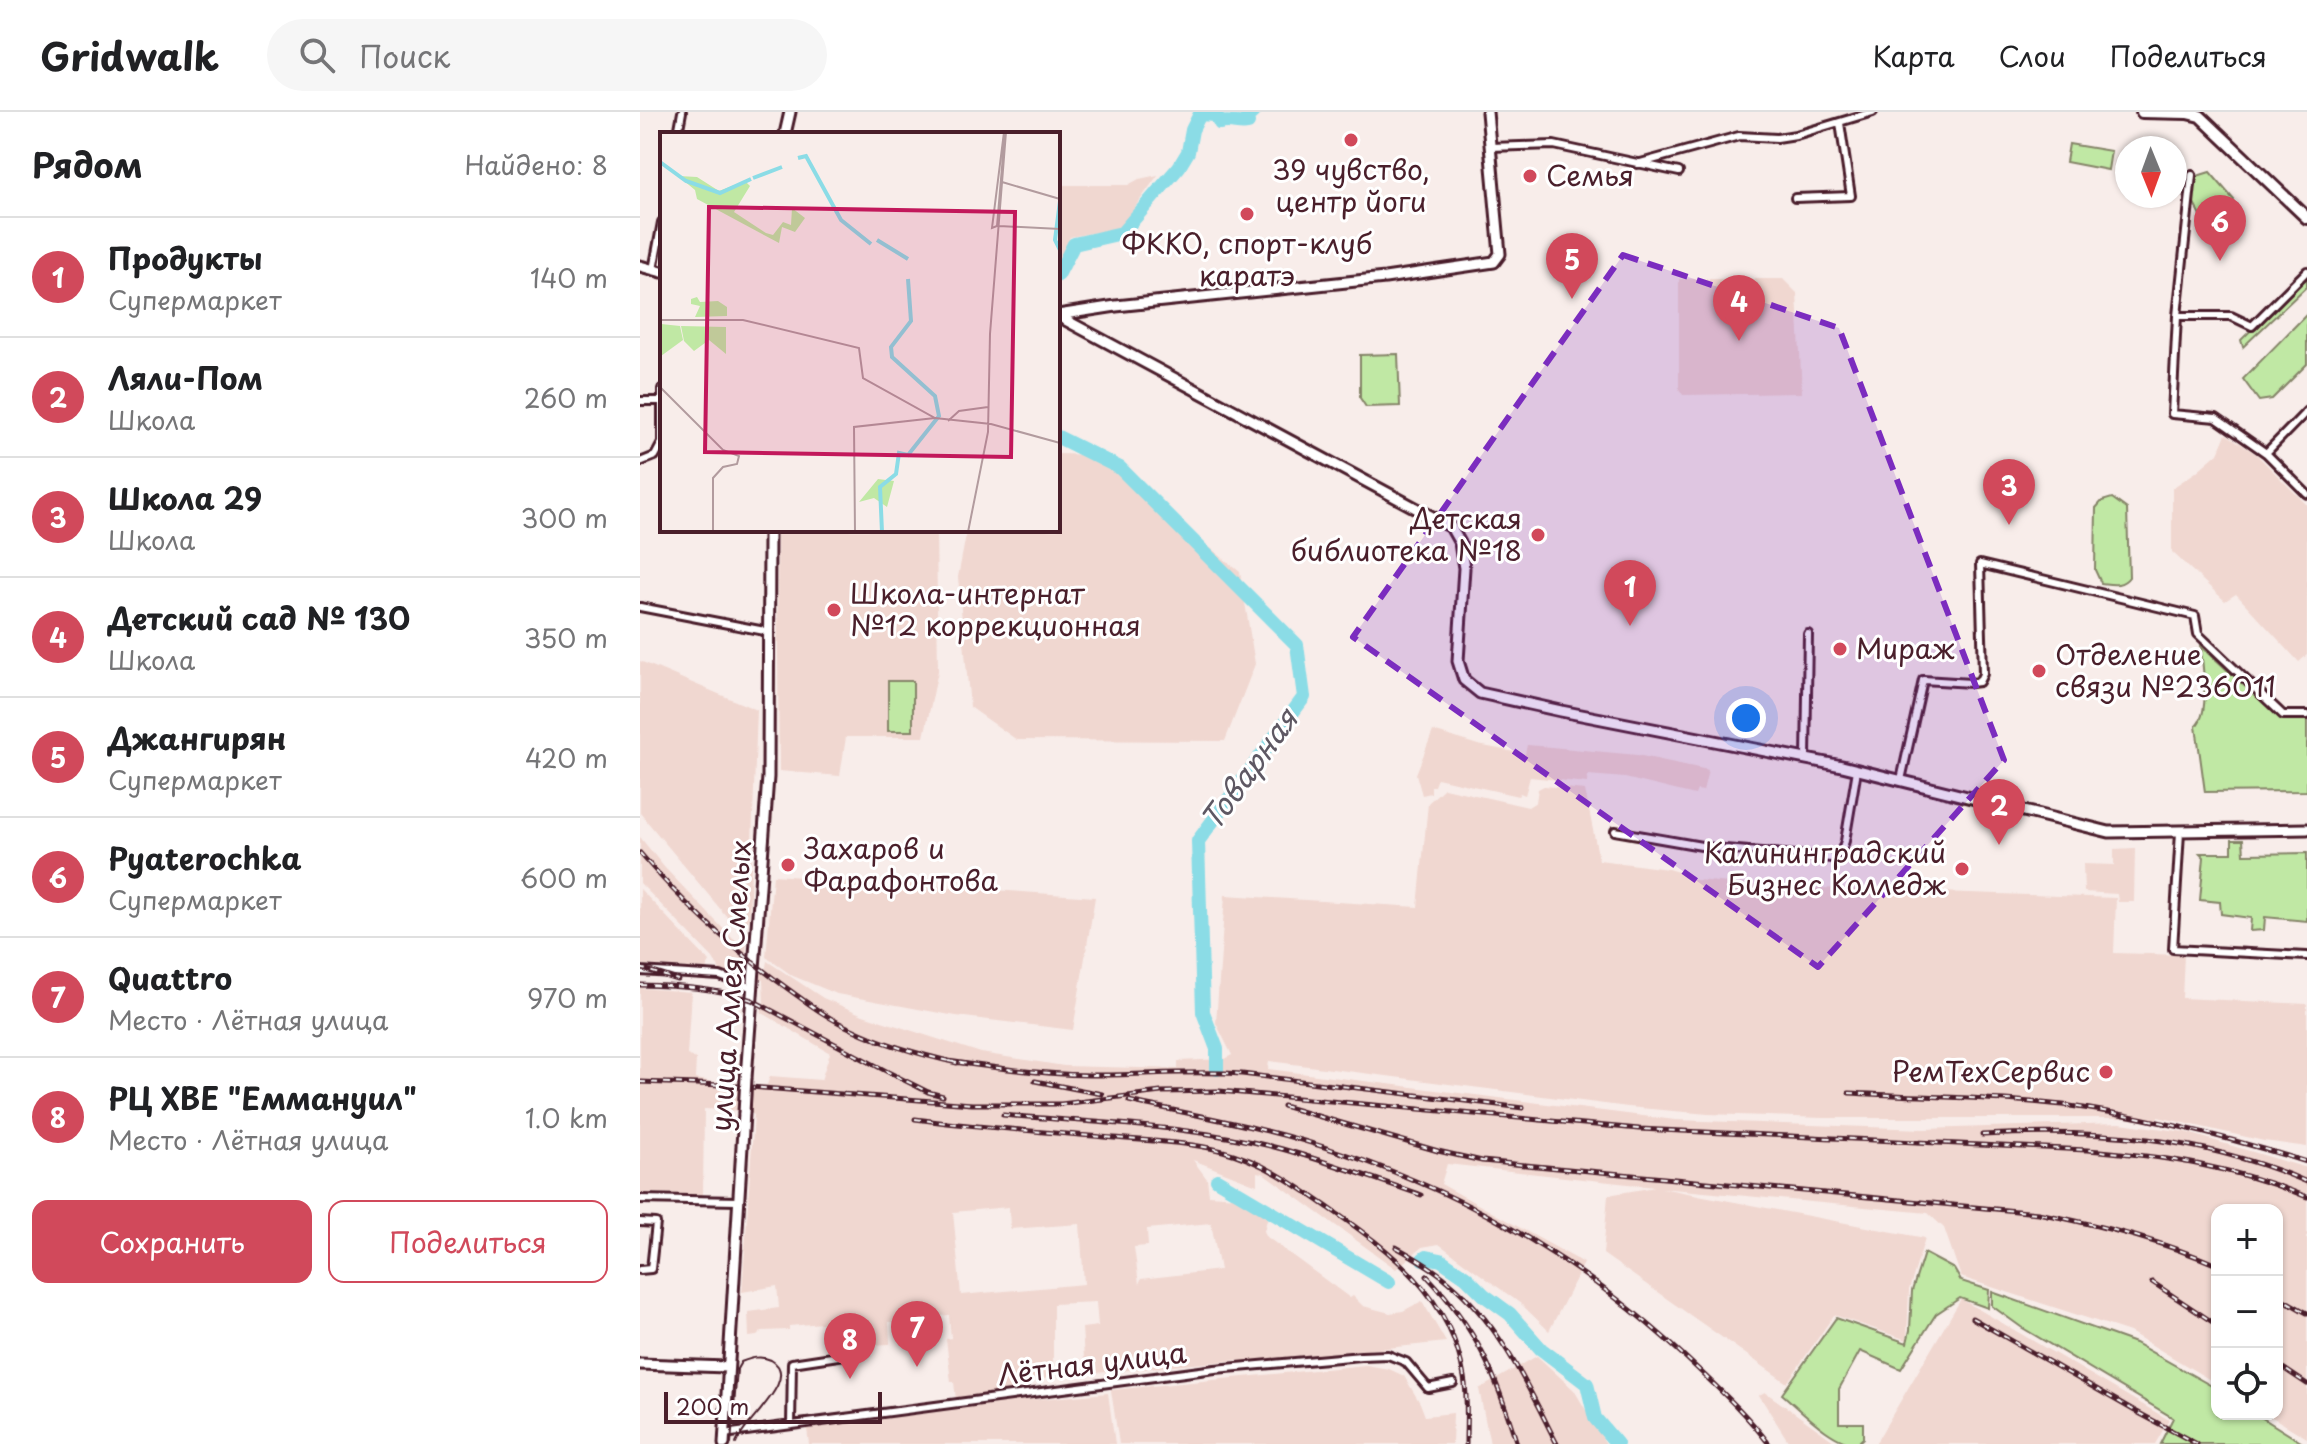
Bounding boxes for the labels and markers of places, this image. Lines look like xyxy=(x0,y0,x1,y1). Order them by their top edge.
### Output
marker: 39 чувство, центр йоги xyxy=(1342,131,1360,149)
place label: 39 чувство, центр йоги xyxy=(1272,147,1430,222)
place label: Семья xyxy=(1546,153,1634,196)
marker: Семья xyxy=(1521,167,1539,185)
pin: 6 xyxy=(2194,195,2246,261)
marker: ФККО, спорт-клуб каратэ xyxy=(1238,205,1256,223)
place label: ФККО, спорт-клуб каратэ xyxy=(1122,221,1372,296)
pin: 5 xyxy=(1546,233,1598,299)
pin: 4 xyxy=(1713,275,1765,341)
pin: 3 xyxy=(1983,459,2035,525)
place label: Детская библиотека №18 xyxy=(1291,496,1522,571)
marker: Детская библиотека №18 xyxy=(1529,526,1547,544)
pin: 1 xyxy=(1604,560,1656,626)
place label: Школа-интернат №12 коррекционная xyxy=(850,571,1141,646)
marker: Школа-интернат №12 коррекционная xyxy=(825,601,843,619)
place label: Мираж xyxy=(1856,626,1955,669)
place label: Отделение связи №236011 xyxy=(2055,632,2276,707)
marker: Мираж xyxy=(1831,640,1849,658)
marker: Отделение связи №236011 xyxy=(2030,662,2048,680)
pin: 2 xyxy=(1973,779,2025,845)
place label: Захаров и Фарафонтова xyxy=(804,826,999,901)
place label: Калининградский Бизнес Колледж xyxy=(1703,830,1947,905)
marker: Захаров и Фарафонтова xyxy=(779,856,797,874)
marker: Калининградский Бизнес Колледж xyxy=(1953,860,1971,878)
place label: РемТехСервис xyxy=(1892,1049,2090,1092)
marker: РемТехСервис xyxy=(2097,1063,2115,1081)
pin: 7 xyxy=(891,1301,943,1367)
pin: 8 xyxy=(824,1313,876,1379)

